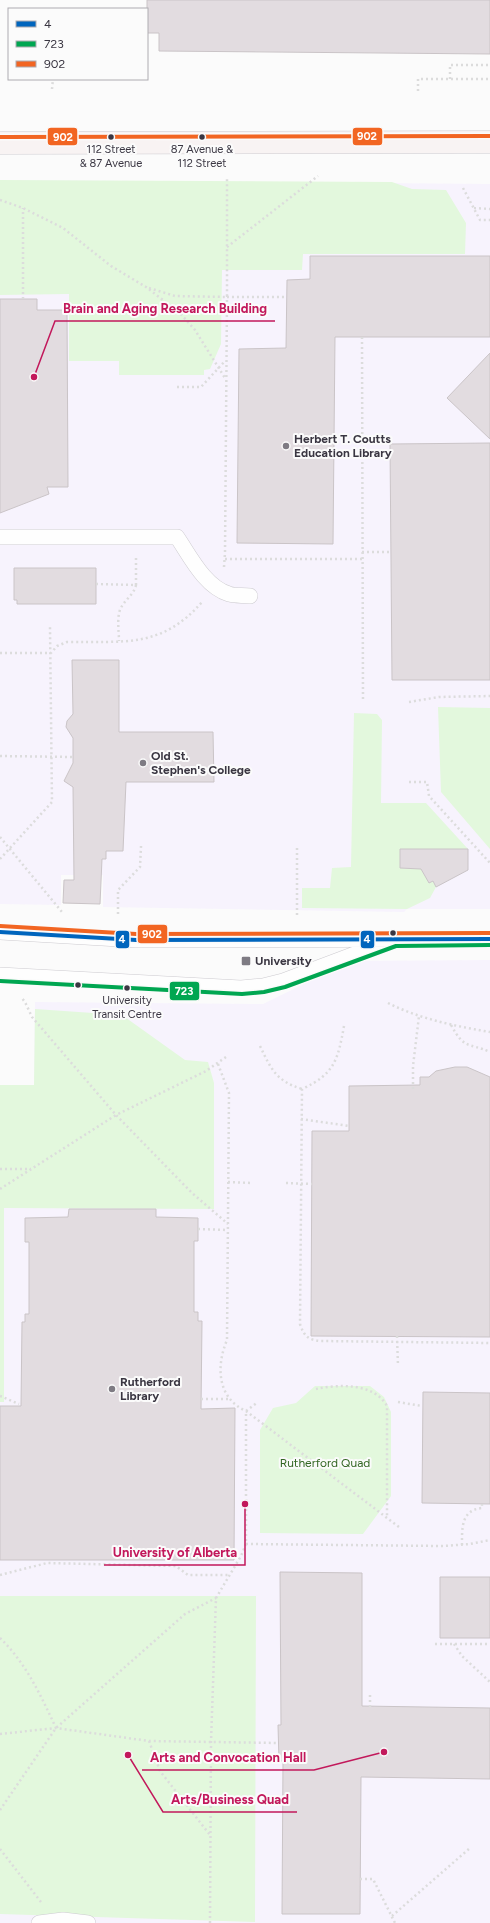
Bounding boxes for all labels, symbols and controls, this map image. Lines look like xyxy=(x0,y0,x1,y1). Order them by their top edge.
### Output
legend xyxy=(8,8,148,80)
text: 4 xyxy=(44,17,52,31)
text: 723 xyxy=(44,37,64,51)
text: 902 xyxy=(44,57,65,71)
line badge: 902 xyxy=(47,127,78,146)
line badge: 902 xyxy=(352,127,383,146)
text: 902 xyxy=(357,130,377,143)
text: 902 xyxy=(53,131,73,144)
marker: 112 Street & 87 Avenue xyxy=(106,132,116,142)
marker: 87 Avenue & 112 Street xyxy=(197,132,207,142)
place label: 112 Street & 87 Avenue xyxy=(80,143,142,170)
place label: 87 Avenue & 112 Street xyxy=(171,143,233,170)
callout: Brain and Aging Research Building xyxy=(55,296,275,321)
text: Brain and Aging Research Building xyxy=(63,301,267,316)
place label: Herbert T. Coutts Education Library xyxy=(294,432,392,460)
marker: Herbert T. Coutts Education Library xyxy=(281,441,291,451)
place label: Old St. Stephen's College xyxy=(151,749,251,777)
marker: Old St. Stephen's College xyxy=(138,758,148,768)
line badge: 902 xyxy=(137,924,168,944)
text: 902 xyxy=(142,928,162,941)
unlabelled marker xyxy=(388,928,398,938)
line badge: 4 xyxy=(115,930,130,949)
line badge: 4 xyxy=(360,930,375,949)
text: 4 xyxy=(119,933,126,946)
text: 4 xyxy=(364,933,371,946)
place label: University xyxy=(255,954,312,968)
marker: University xyxy=(240,955,252,967)
unlabelled marker xyxy=(73,980,83,990)
line badge: 723 xyxy=(169,981,200,1001)
marker: University Transit Centre xyxy=(122,983,132,993)
text: 723 xyxy=(175,985,193,998)
place label: University Transit Centre xyxy=(92,994,162,1021)
place label: Rutherford Library xyxy=(120,1375,181,1403)
marker: Rutherford Library xyxy=(107,1384,117,1394)
park label: Rutherford Quad xyxy=(280,1456,370,1470)
callout: University of Alberta xyxy=(104,1540,245,1565)
text: University of Alberta xyxy=(113,1545,237,1560)
callout: Arts and Convocation Hall xyxy=(142,1745,314,1770)
text: Arts and Convocation Hall xyxy=(150,1750,306,1765)
callout: Arts/Business Quad xyxy=(163,1787,297,1812)
text: Arts/Business Quad xyxy=(171,1792,289,1807)

